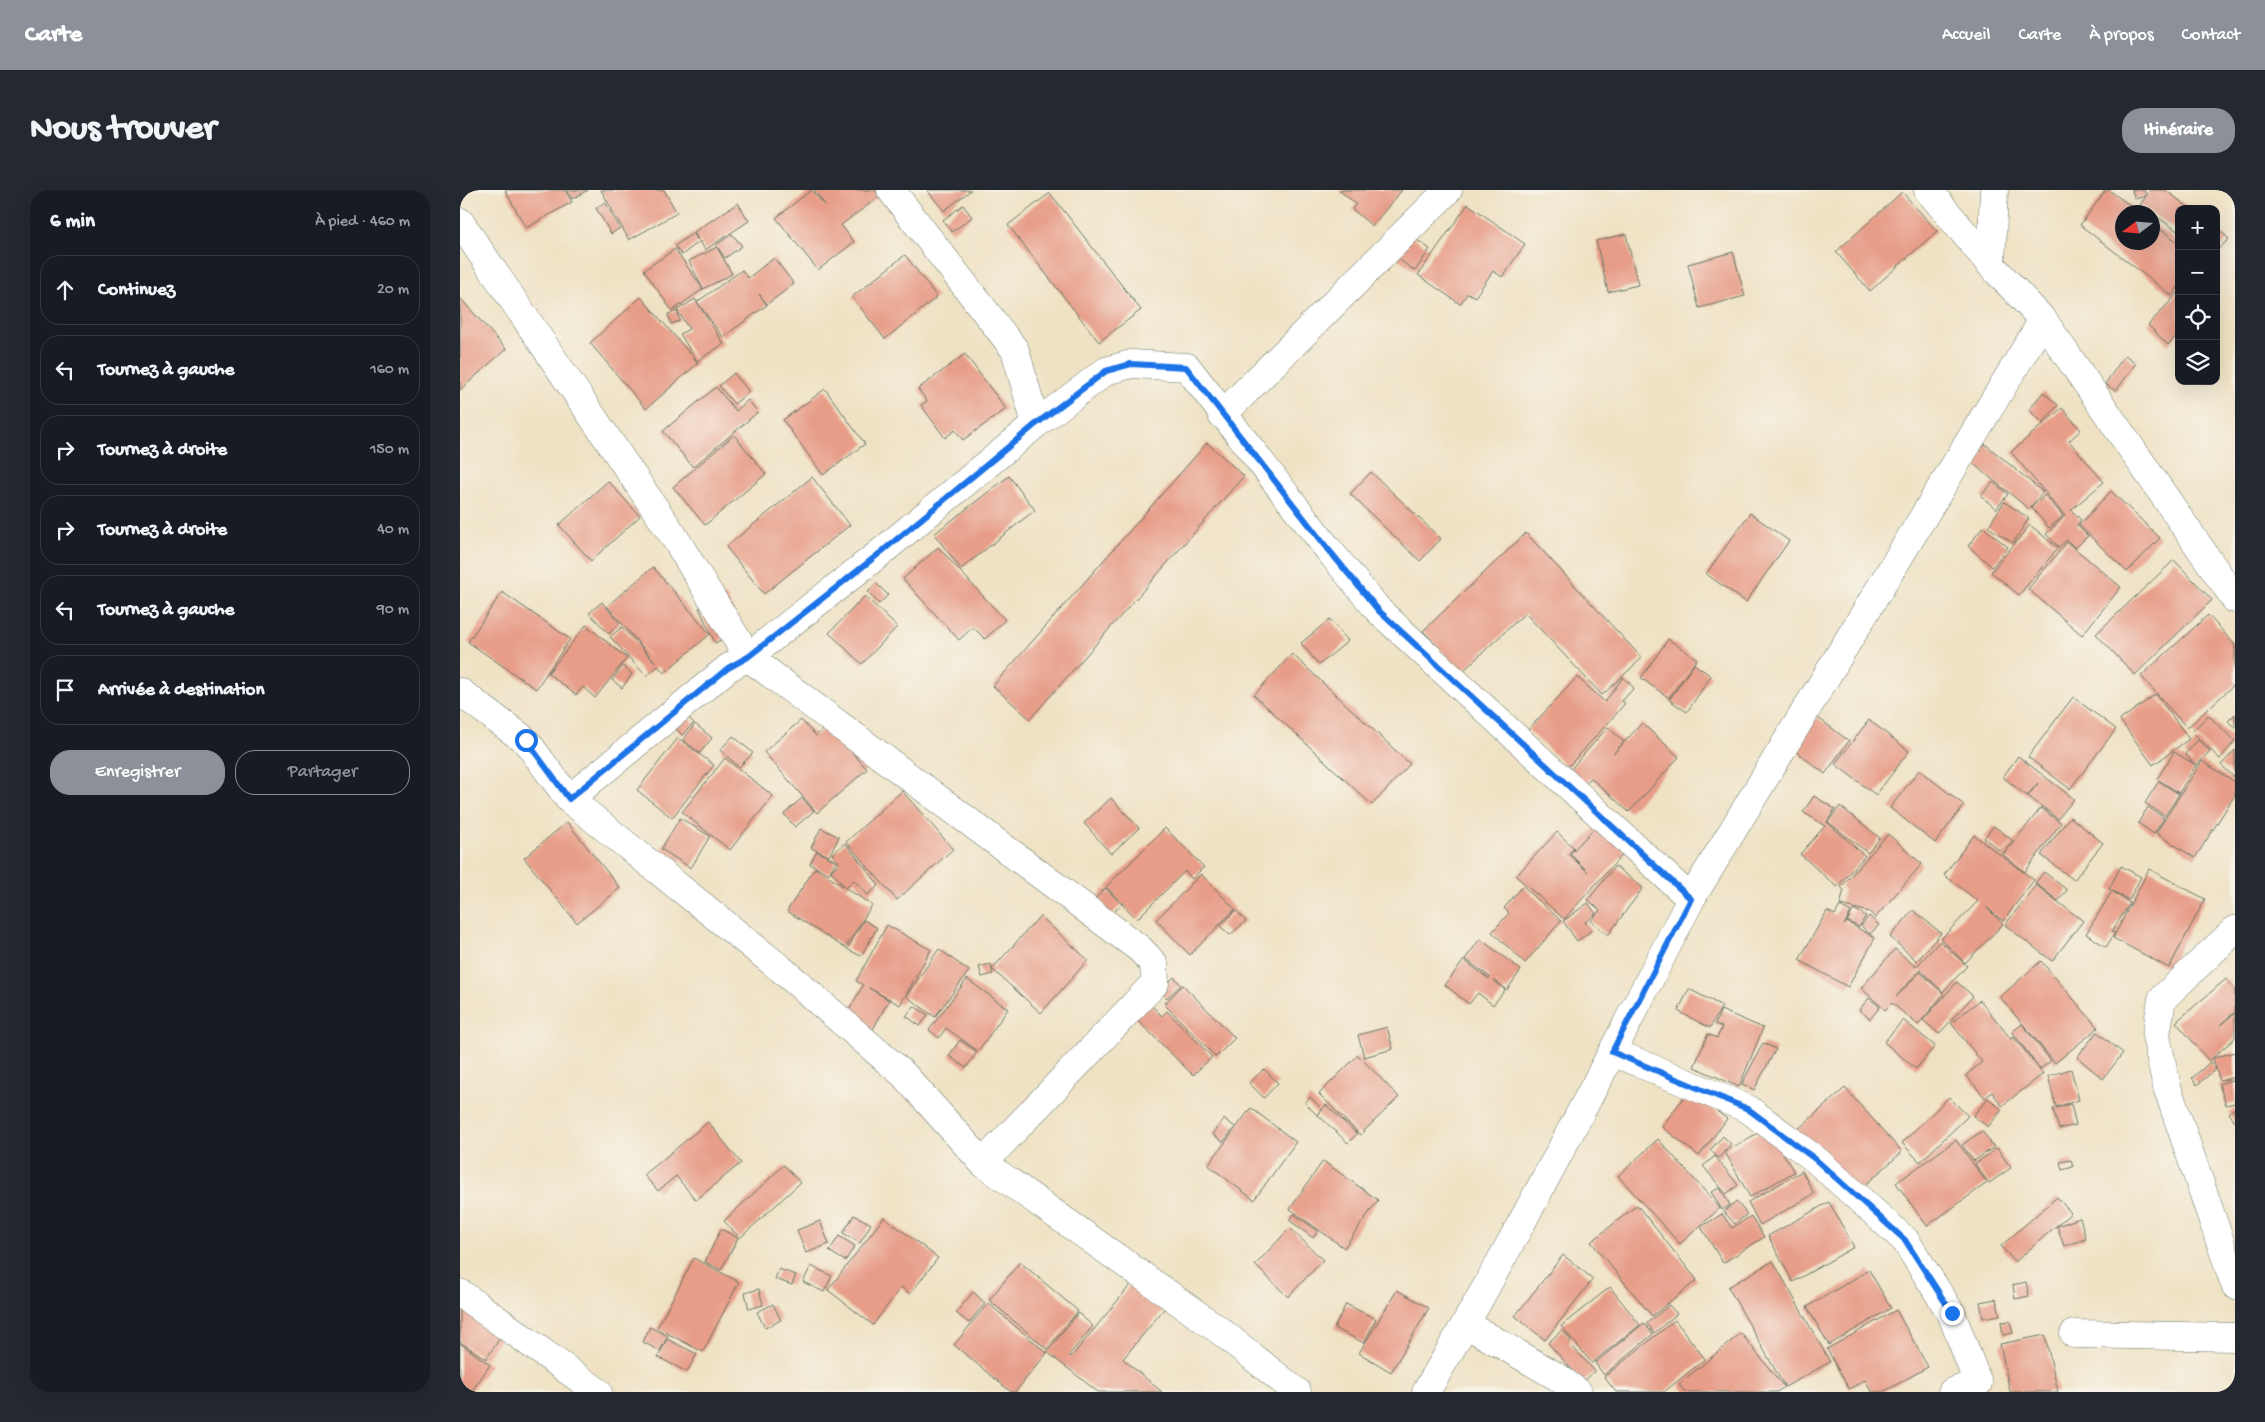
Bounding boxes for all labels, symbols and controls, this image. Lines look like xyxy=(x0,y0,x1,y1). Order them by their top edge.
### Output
text: Carte xyxy=(25,21,82,50)
text: Accueil xyxy=(1942,25,1990,46)
text: Carte xyxy=(2018,25,2061,46)
text: À propos xyxy=(2089,25,2154,46)
text: Contact xyxy=(2182,25,2240,46)
button: Itinéraire xyxy=(2122,108,2235,153)
text: Nous trouver xyxy=(30,110,216,151)
north arrow xyxy=(2115,205,2160,250)
map controls xyxy=(2175,205,2220,385)
button: + xyxy=(2175,205,2220,250)
text: 6 min xyxy=(50,210,95,235)
text: À pied · 460 m xyxy=(315,213,410,232)
button: − xyxy=(2175,250,2220,295)
icon: ahead xyxy=(51,276,79,304)
text: Continuez xyxy=(98,279,175,302)
text: 20 m xyxy=(377,281,409,300)
button: locate xyxy=(2175,295,2220,340)
button: layers xyxy=(2175,340,2220,385)
icon: left xyxy=(51,356,79,384)
text: Tournez à gauche xyxy=(98,359,234,382)
text: 160 m xyxy=(370,361,409,380)
icon: right xyxy=(51,436,79,464)
text: Tournez à droite xyxy=(98,439,227,462)
text: 150 m xyxy=(370,441,409,460)
icon: right xyxy=(51,516,79,544)
text: Tournez à droite xyxy=(98,519,227,542)
text: 40 m xyxy=(377,521,409,540)
icon: left xyxy=(51,596,79,624)
text: Tournez à gauche xyxy=(98,599,234,622)
text: 90 m xyxy=(377,601,409,620)
icon: arrive xyxy=(51,676,79,704)
text: Arrivée à destination xyxy=(98,679,264,702)
route start xyxy=(515,729,538,752)
button: Enregistrer xyxy=(50,750,225,795)
button: Partager xyxy=(235,750,410,795)
route end xyxy=(1941,1302,1964,1325)

